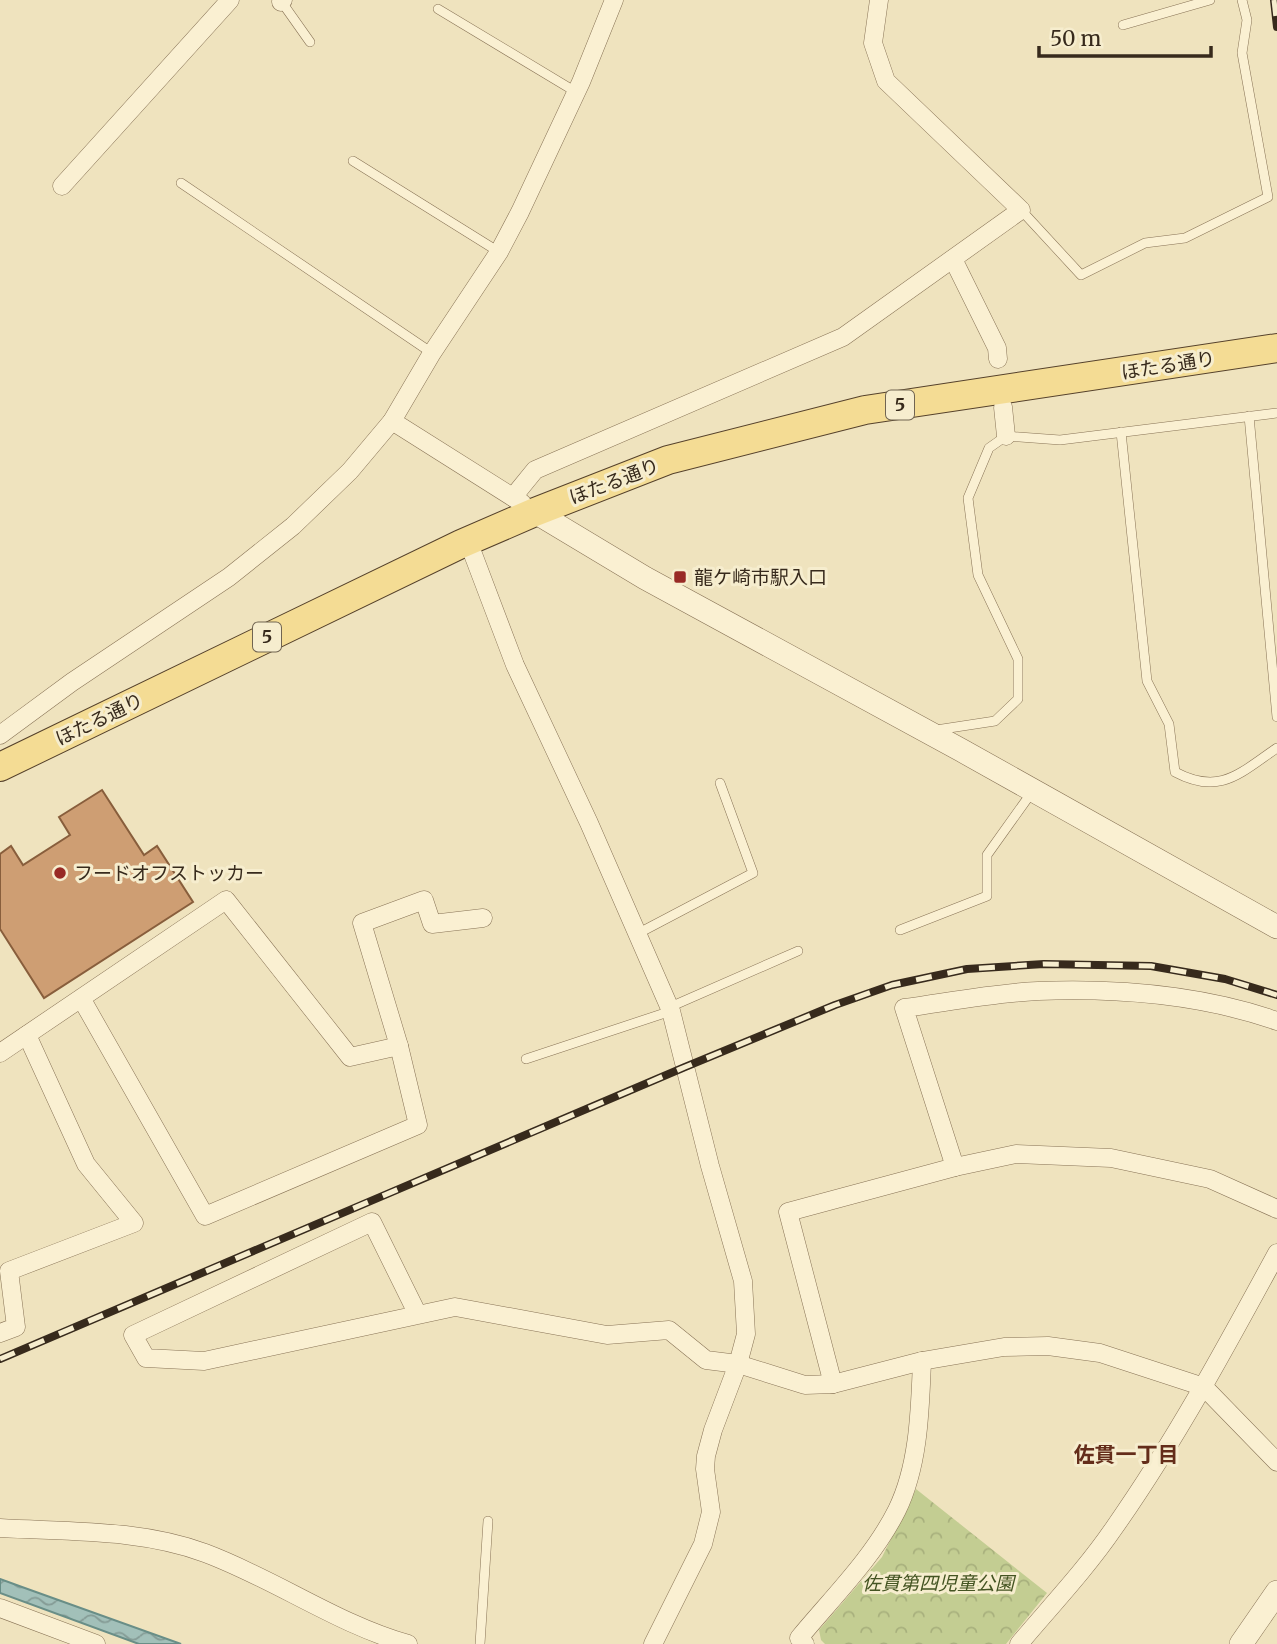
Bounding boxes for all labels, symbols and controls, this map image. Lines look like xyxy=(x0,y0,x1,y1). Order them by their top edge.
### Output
scale bar xyxy=(1039,14,1210,58)
text: 50 m xyxy=(1050,25,1101,52)
street label: ほたる通り xyxy=(1119,346,1217,384)
road number: 5 xyxy=(886,390,914,419)
street label: ほたる通り xyxy=(565,453,663,509)
place label: 龍ケ崎市駅入口 xyxy=(694,565,827,589)
marker: 龍ケ崎市駅入口 xyxy=(672,569,688,585)
road number: 5 xyxy=(253,622,281,652)
street label: ほたる通り xyxy=(51,687,147,751)
place label: フードオフストッカー xyxy=(74,861,264,885)
marker: フードオフストッカー xyxy=(52,865,68,881)
district label: 佐貫一丁目 xyxy=(1074,1441,1179,1468)
park label: 佐貫第四児童公園 xyxy=(862,1571,1017,1595)

